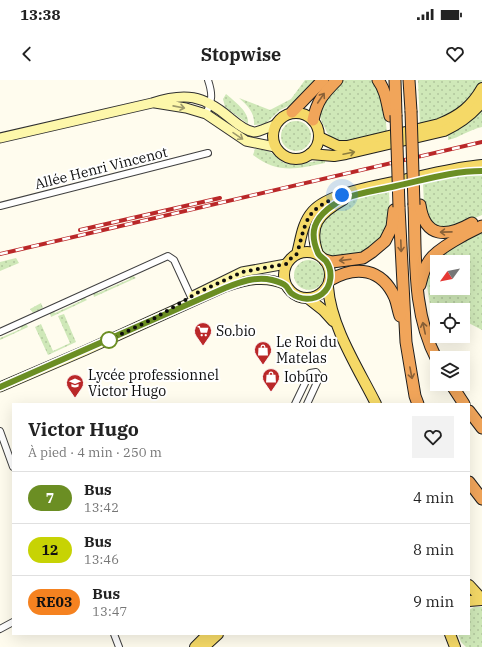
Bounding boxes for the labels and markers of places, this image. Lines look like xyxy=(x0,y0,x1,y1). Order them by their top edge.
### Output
supermarket icon: So.bio xyxy=(193,321,213,346)
place label: So.bio xyxy=(216,322,256,340)
unlabelled marker xyxy=(100,331,118,349)
place label: Le Roi du Matelas xyxy=(276,333,337,367)
shop icon: Le Roi du Matelas xyxy=(253,340,273,365)
place label: Lycée professionnel Victor Hugo xyxy=(88,366,219,400)
shop icon: Ioburo xyxy=(261,367,281,392)
place label: Ioburo xyxy=(284,368,328,386)
school or university icon: Lycée professionnel Victor Hugo xyxy=(65,373,85,398)

